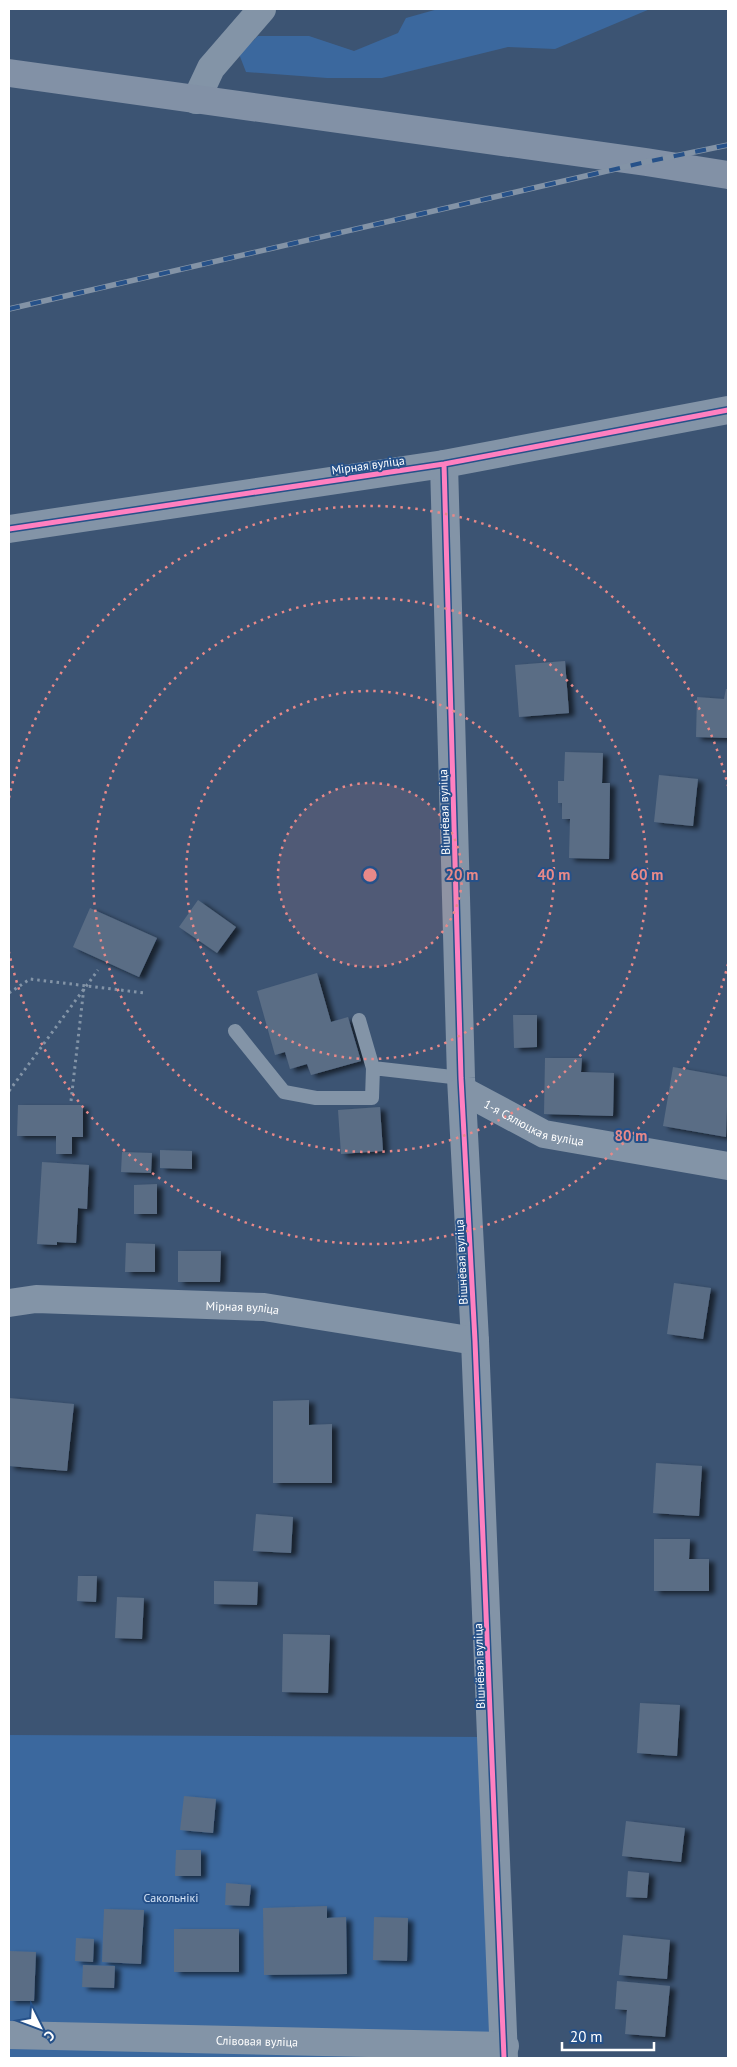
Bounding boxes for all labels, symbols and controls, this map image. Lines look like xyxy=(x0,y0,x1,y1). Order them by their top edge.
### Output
street label: Мірная вуліца xyxy=(330,452,406,478)
street label: Вішнёвая вуліца xyxy=(435,769,453,855)
text: 20 m xyxy=(446,865,478,884)
text: 40 m xyxy=(538,865,570,884)
text: 60 m xyxy=(631,865,663,884)
centre of rings xyxy=(361,866,379,884)
street label: 1-я Сялюцкая вуліца xyxy=(482,1096,585,1148)
text: 80 m xyxy=(615,1126,647,1145)
street label: Вішнёвая вуліца xyxy=(451,1219,471,1305)
street label: Мірная вуліца xyxy=(205,1297,281,1317)
street label: Вішнёвая вуліца xyxy=(470,1623,488,1709)
park label: Сакольнікі xyxy=(143,1890,199,1905)
north arrow xyxy=(15,2002,65,2052)
scale bar xyxy=(562,2020,654,2052)
text: С xyxy=(40,2027,59,2045)
text: 20 m xyxy=(570,2027,603,2046)
street label: Слівовая вуліца xyxy=(216,2032,298,2049)

